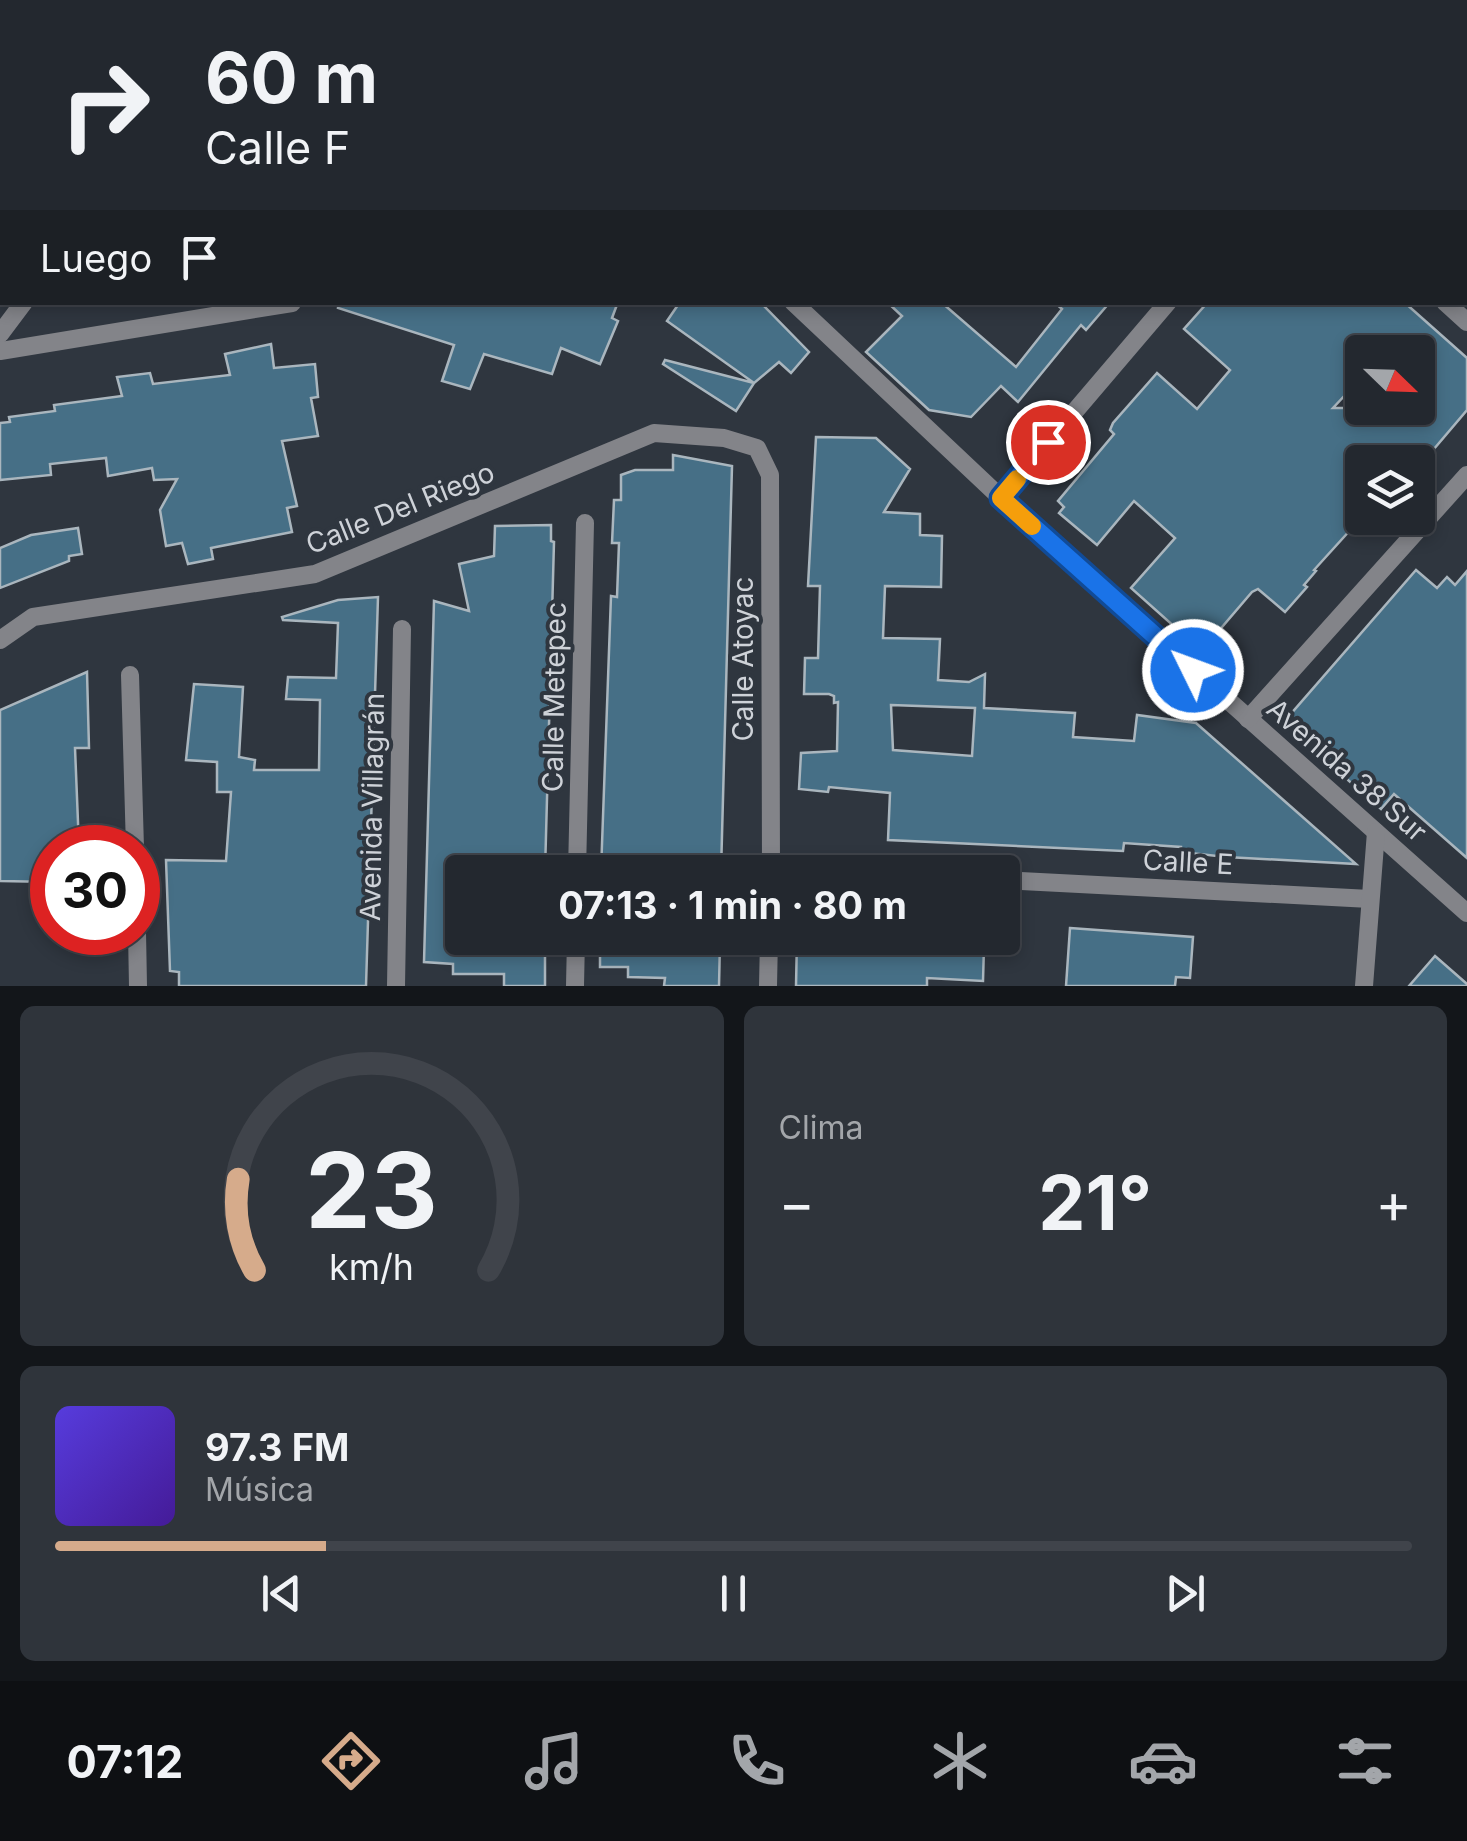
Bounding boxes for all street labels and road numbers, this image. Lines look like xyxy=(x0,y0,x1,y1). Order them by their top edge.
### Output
street label: Calle Del Riego xyxy=(301,455,499,561)
street label: Calle Atoyac xyxy=(726,576,760,742)
street label: Calle Metepec xyxy=(535,602,573,792)
street label: Avenida 38 Sur xyxy=(1260,691,1434,849)
street label: Avenida Villagrán xyxy=(353,693,391,921)
street label: Calle E xyxy=(1142,843,1234,881)

